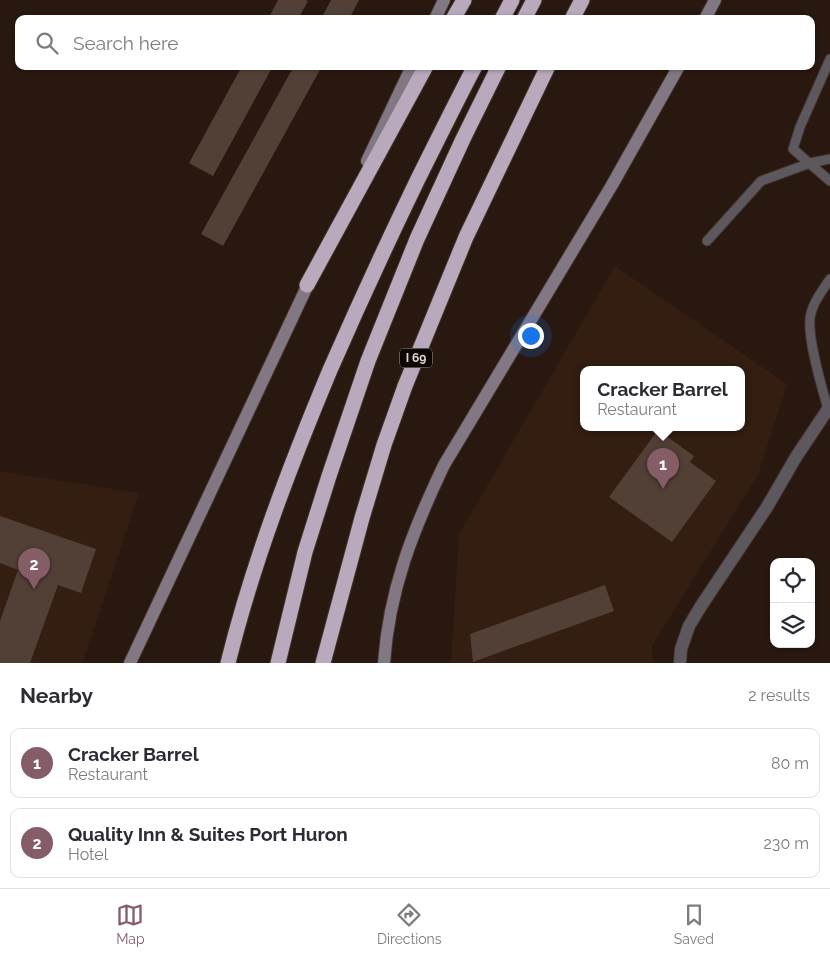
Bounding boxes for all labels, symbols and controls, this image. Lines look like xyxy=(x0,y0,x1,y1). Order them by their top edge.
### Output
search box xyxy=(15,15,815,70)
icon: search xyxy=(33,29,61,57)
text: Search here xyxy=(73,32,179,54)
your location xyxy=(518,323,544,349)
road number: I 69 xyxy=(400,348,432,368)
popup xyxy=(580,366,745,431)
text: Cracker Barrel xyxy=(597,378,728,400)
text: Restaurant xyxy=(597,400,677,419)
pin: 1 xyxy=(647,448,679,489)
pin: 2 xyxy=(18,548,50,589)
map controls xyxy=(770,558,815,648)
button: locate xyxy=(770,558,815,603)
button: layers xyxy=(770,603,815,648)
text: Nearby xyxy=(20,683,93,708)
text: 2 results xyxy=(748,686,810,705)
text: Cracker Barrel xyxy=(68,743,199,765)
text: 1 xyxy=(33,754,41,773)
text: 80 m xyxy=(771,754,809,773)
text: Restaurant xyxy=(68,765,148,784)
text: Quality Inn & Suites Port Huron xyxy=(68,823,348,845)
text: 2 xyxy=(32,834,42,853)
text: 230 m xyxy=(764,834,809,853)
text: Hotel xyxy=(68,845,108,864)
tab: Map xyxy=(116,901,145,947)
tab: Directions xyxy=(377,901,442,947)
tab: Saved xyxy=(674,901,714,947)

